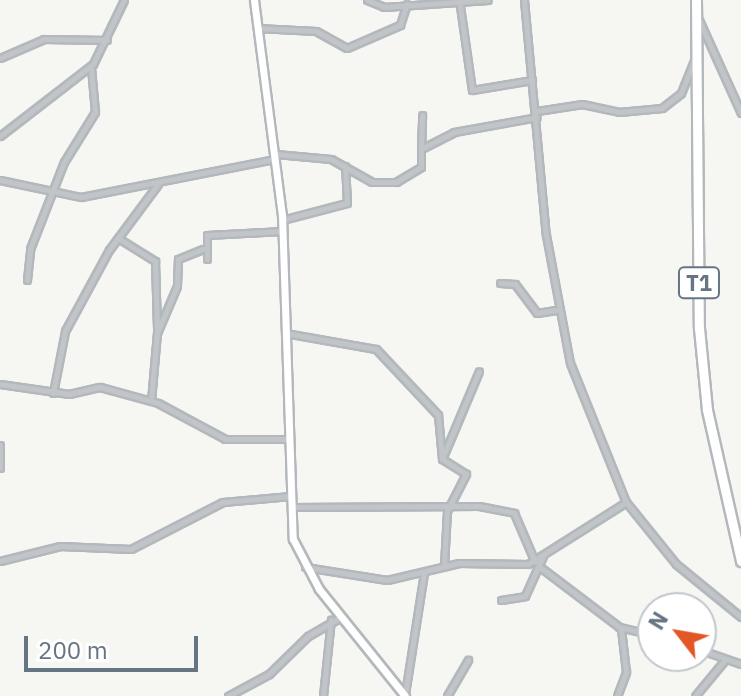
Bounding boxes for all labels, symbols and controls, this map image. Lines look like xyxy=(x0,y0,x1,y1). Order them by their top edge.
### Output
road number: T1 xyxy=(677,265,721,301)
north arrow xyxy=(637,592,717,672)
text: N xyxy=(641,606,674,635)
scale bar xyxy=(28,620,202,670)
text: 200 m xyxy=(38,634,108,666)

